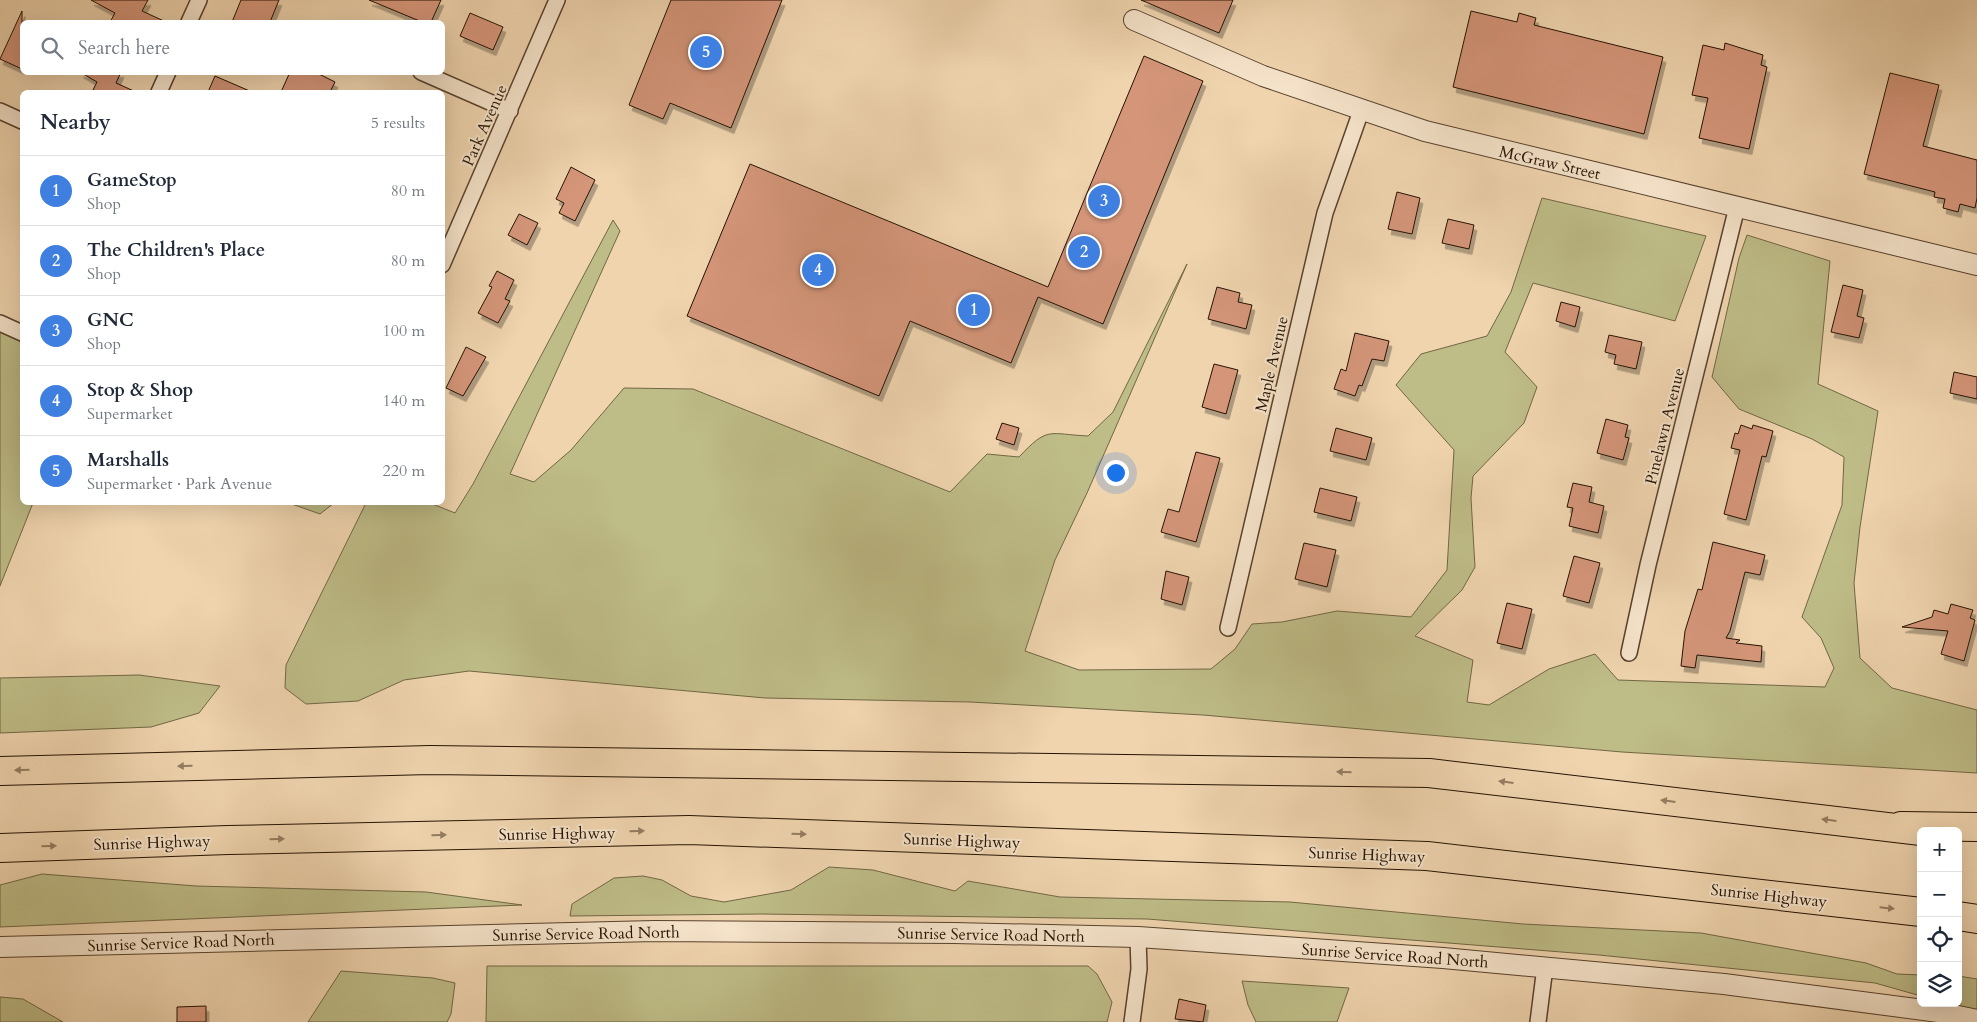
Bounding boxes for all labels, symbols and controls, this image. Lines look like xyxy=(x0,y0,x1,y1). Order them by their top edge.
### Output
search box xyxy=(20,20,445,75)
pin: 5 xyxy=(690,33,722,71)
icon: search xyxy=(38,34,66,62)
text: Search here xyxy=(78,35,170,61)
street label: Park Avenue xyxy=(457,81,513,170)
text: Nearby xyxy=(40,108,111,137)
text: 5 results xyxy=(371,112,425,134)
street label: McGraw Street xyxy=(1497,141,1603,185)
text: GameStop xyxy=(87,167,177,193)
text: 1 xyxy=(52,180,60,202)
text: 80 m xyxy=(391,180,425,202)
pin: 3 xyxy=(1088,182,1120,220)
text: Shop xyxy=(87,193,121,215)
pin: 2 xyxy=(1068,233,1100,271)
text: The Children's Place xyxy=(87,237,265,263)
text: 2 xyxy=(52,250,60,272)
text: 80 m xyxy=(391,250,425,272)
pin: 4 xyxy=(802,251,834,289)
text: Shop xyxy=(87,263,121,285)
pin: 1 xyxy=(958,291,990,329)
text: GNC xyxy=(87,307,134,333)
street label: Maple Avenue xyxy=(1250,314,1294,414)
text: 3 xyxy=(52,320,60,342)
text: 100 m xyxy=(383,320,425,342)
text: Shop xyxy=(87,333,121,355)
street label: Pinelawn Avenue xyxy=(1640,366,1690,487)
text: Stop & Shop xyxy=(87,377,193,403)
text: 4 xyxy=(52,390,60,412)
text: 140 m xyxy=(383,390,425,412)
text: Supermarket xyxy=(87,403,173,425)
text: Marshalls xyxy=(87,447,169,473)
text: 5 xyxy=(52,460,60,482)
text: 220 m xyxy=(383,460,425,482)
your location xyxy=(1103,460,1129,486)
text: Supermarket · Park Avenue xyxy=(87,473,272,495)
one-way arrow xyxy=(176,763,192,771)
one-way arrow xyxy=(14,767,30,775)
one-way arrow xyxy=(1336,768,1352,776)
one-way arrow xyxy=(1498,778,1514,786)
one-way arrow xyxy=(1659,797,1675,805)
one-way arrow xyxy=(1821,816,1837,824)
street label: Sunrise Highway xyxy=(498,822,616,846)
one-way arrow xyxy=(629,827,645,835)
map controls xyxy=(1917,827,1962,1007)
button: + xyxy=(1917,827,1962,872)
street label: Sunrise Highway xyxy=(903,828,1021,854)
street label: Sunrise Highway xyxy=(93,830,211,856)
one-way arrow xyxy=(791,830,807,838)
one-way arrow xyxy=(431,831,447,839)
one-way arrow xyxy=(269,834,285,842)
one-way arrow xyxy=(41,842,57,850)
street label: Sunrise Highway xyxy=(1308,842,1426,868)
button: − xyxy=(1917,872,1962,917)
street label: Sunrise Highway xyxy=(1710,879,1829,913)
one-way arrow xyxy=(1879,904,1895,912)
button: locate xyxy=(1917,917,1962,962)
street label: Sunrise Service Road North xyxy=(492,921,680,947)
street label: Sunrise Service Road North xyxy=(897,922,1085,948)
street label: Sunrise Service Road North xyxy=(87,929,275,957)
street label: Sunrise Service Road North xyxy=(1301,938,1489,974)
button: layers xyxy=(1917,962,1962,1007)

